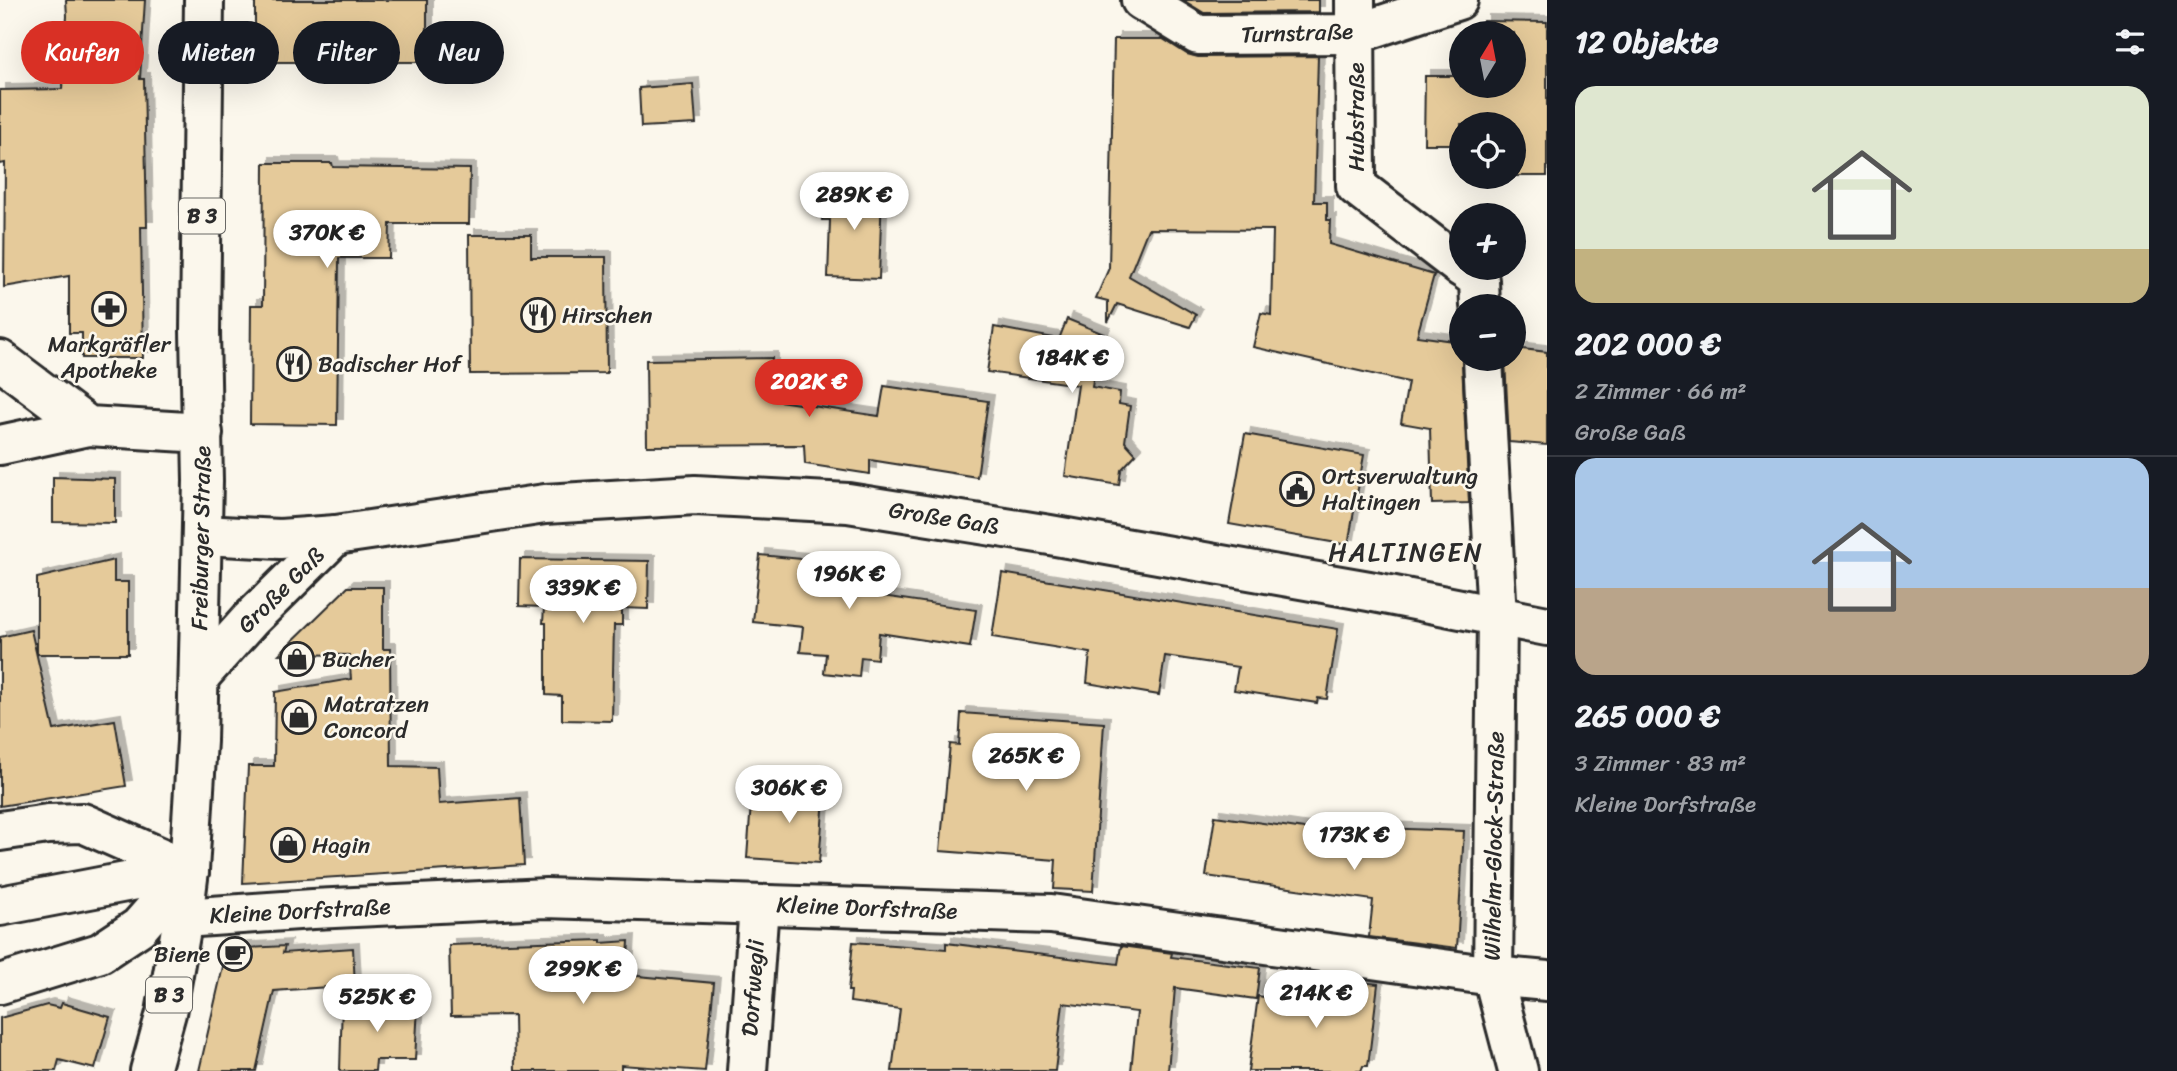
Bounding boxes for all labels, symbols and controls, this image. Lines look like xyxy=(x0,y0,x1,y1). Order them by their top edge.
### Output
street label: Turnstraße xyxy=(1240,11,1354,55)
text: 12 Objekte xyxy=(1575,15,1719,69)
chip: Kaufen xyxy=(21,21,144,84)
chip: Mieten xyxy=(158,21,279,84)
chip: Filter xyxy=(293,21,400,84)
chip: Neu xyxy=(414,21,504,84)
north arrow xyxy=(1449,21,1526,98)
map controls xyxy=(1449,21,1526,371)
icon: filters xyxy=(2111,23,2149,61)
street label: Hubstraße xyxy=(1336,62,1377,172)
button: locate xyxy=(1449,112,1526,189)
icon: home xyxy=(1799,132,1925,258)
pin: 289K € xyxy=(797,173,911,232)
text: 289K € xyxy=(816,174,892,215)
road number: B 3 xyxy=(179,198,225,234)
button: + xyxy=(1449,203,1526,280)
pin: 370K € xyxy=(270,210,384,270)
text: 370K € xyxy=(289,212,365,253)
pharmacy icon: Markgräfler Apotheke xyxy=(90,290,128,328)
button: − xyxy=(1449,294,1526,371)
place label: Hirschen xyxy=(562,295,652,336)
restaurant icon: Hirschen xyxy=(519,296,557,334)
text: 202 000 € xyxy=(1575,317,1721,371)
place label: Markgräfler Apotheke xyxy=(48,324,172,391)
pin: 184K € xyxy=(1015,336,1129,395)
text: 184K € xyxy=(1035,337,1109,378)
place label: Badischer Hof xyxy=(318,344,463,385)
restaurant icon: Badischer Hof xyxy=(275,345,313,383)
pin: 202K € xyxy=(752,360,866,419)
text: 202K € xyxy=(771,361,847,402)
text: 2 Zimmer · 66 m² xyxy=(1575,371,1747,412)
text: Große Gaß xyxy=(1575,412,1686,453)
street label: Freiburger Straße xyxy=(179,445,223,631)
place label: Ortsverwaltung Haltingen xyxy=(1322,456,1479,523)
public building icon: Ortsverwaltung Haltingen xyxy=(1278,470,1316,508)
street label: Große Gaß xyxy=(886,489,1002,547)
icon: home xyxy=(1799,504,1925,630)
district label: HALTINGEN xyxy=(1328,529,1484,575)
street label: Große Gaß xyxy=(227,536,335,644)
pin: 196K € xyxy=(792,552,906,611)
text: 196K € xyxy=(813,553,885,594)
pin: 339K € xyxy=(526,566,640,625)
text: 339K € xyxy=(546,567,620,608)
place label: Bucher xyxy=(322,639,395,680)
shop icon: Bucher xyxy=(278,640,316,678)
place label: Matratzen Concord xyxy=(324,684,429,751)
text: 265 000 € xyxy=(1575,689,1720,743)
shop icon: Matratzen Concord xyxy=(280,698,318,736)
street label: Wilhelm-Glock-Straße xyxy=(1472,731,1516,961)
pin: 265K € xyxy=(969,734,1083,793)
text: 265K € xyxy=(988,735,1064,776)
text: 3 Zimmer · 83 m² xyxy=(1575,743,1746,784)
pin: 306K € xyxy=(732,766,846,825)
text: 306K € xyxy=(751,767,827,808)
text: Kleine Dorfstraße xyxy=(1575,784,1756,825)
pin: 173K € xyxy=(1297,812,1411,872)
text: 173K € xyxy=(1319,814,1389,855)
place label: Hagin xyxy=(312,825,370,866)
shop icon: Hagin xyxy=(269,826,307,864)
street label: Kleine Dorfstraße xyxy=(776,884,958,932)
street label: Kleine Dorfstraße xyxy=(209,886,391,936)
place label: Biene xyxy=(154,934,210,975)
cafe icon: Biene xyxy=(216,935,254,973)
street label: Dorfwegli xyxy=(729,938,777,1038)
pin: 299K € xyxy=(526,946,640,1006)
text: 299K € xyxy=(545,948,621,989)
pin: 214K € xyxy=(1259,970,1373,1030)
text: 214K € xyxy=(1280,972,1352,1013)
pin: 525K € xyxy=(320,974,434,1034)
text: 525K € xyxy=(339,976,415,1017)
road number: B 3 xyxy=(146,978,192,1012)

